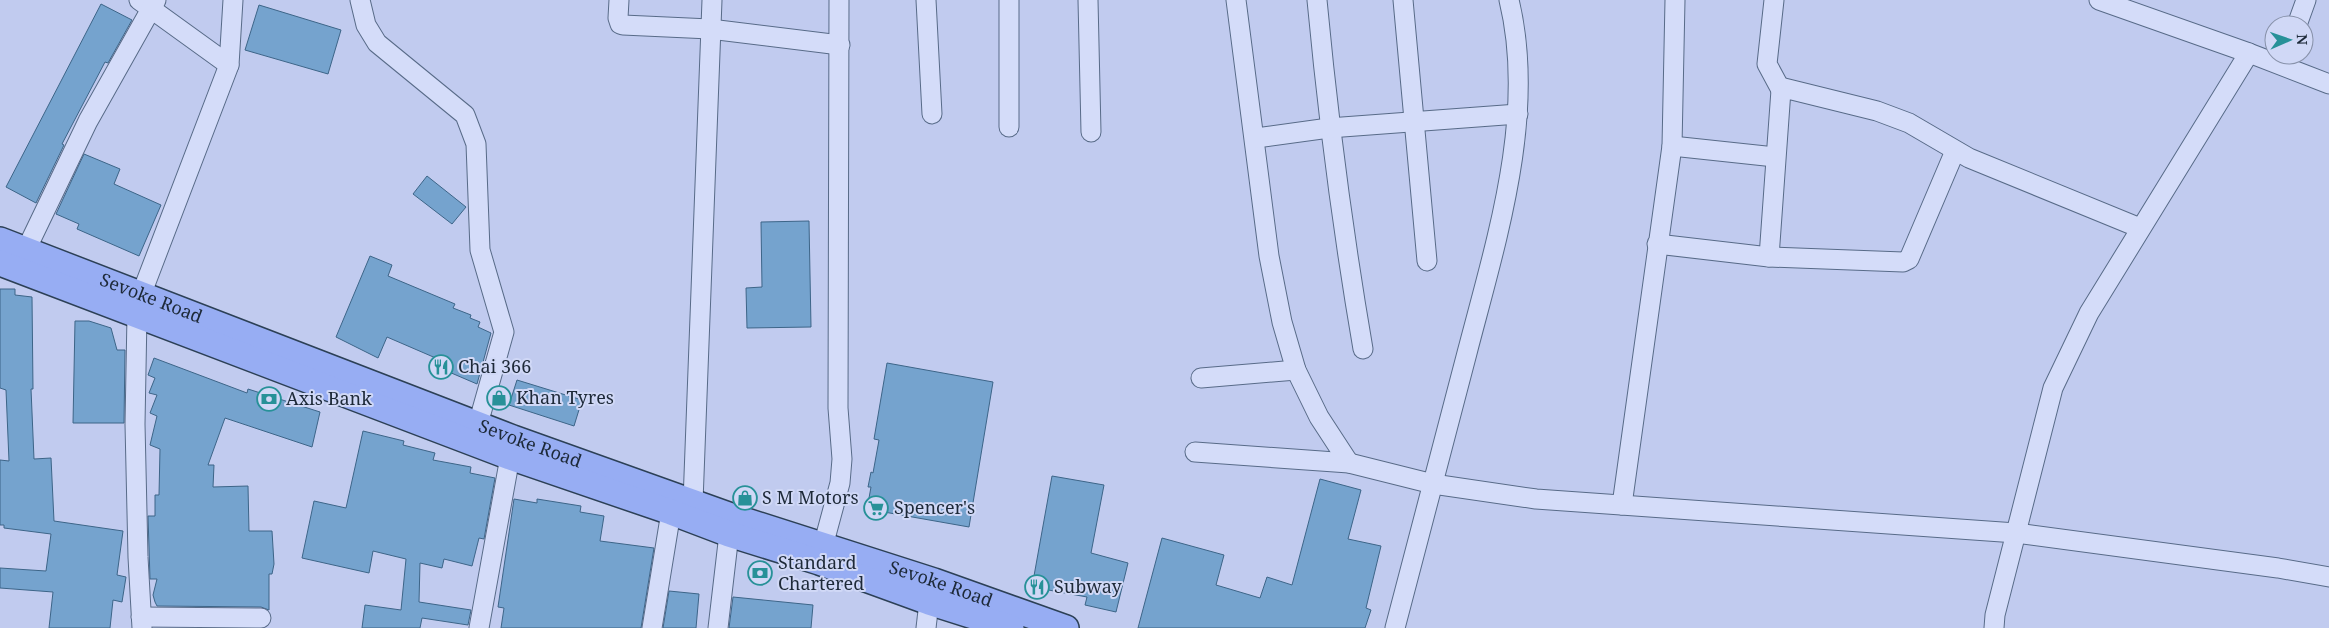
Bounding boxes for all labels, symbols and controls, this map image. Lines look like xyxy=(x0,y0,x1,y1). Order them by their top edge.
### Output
north arrow xyxy=(2264,15,2314,65)
text: N xyxy=(2293,34,2312,45)
street label: Sevoke Road xyxy=(97,267,206,328)
restaurant icon: Chai 366 xyxy=(428,354,454,380)
place label: Chai 366 xyxy=(458,354,531,378)
shop icon: Khan Tyres xyxy=(486,385,512,411)
place label: Khan Tyres xyxy=(516,385,614,409)
bank icon: Axis Bank xyxy=(256,386,282,412)
place label: Axis Bank xyxy=(286,386,372,410)
street label: Sevoke Road xyxy=(475,413,585,473)
shop icon: S M Motors xyxy=(732,485,758,511)
place label: S M Motors xyxy=(762,485,859,509)
supermarket icon: Spencer's xyxy=(863,495,889,521)
place label: Spencer's xyxy=(894,495,975,519)
place label: Standard Chartered xyxy=(778,550,864,595)
street label: Sevoke Road xyxy=(886,554,996,612)
bank icon: Standard Chartered xyxy=(747,560,773,586)
restaurant icon: Subway xyxy=(1024,574,1050,600)
place label: Subway xyxy=(1054,574,1123,598)

